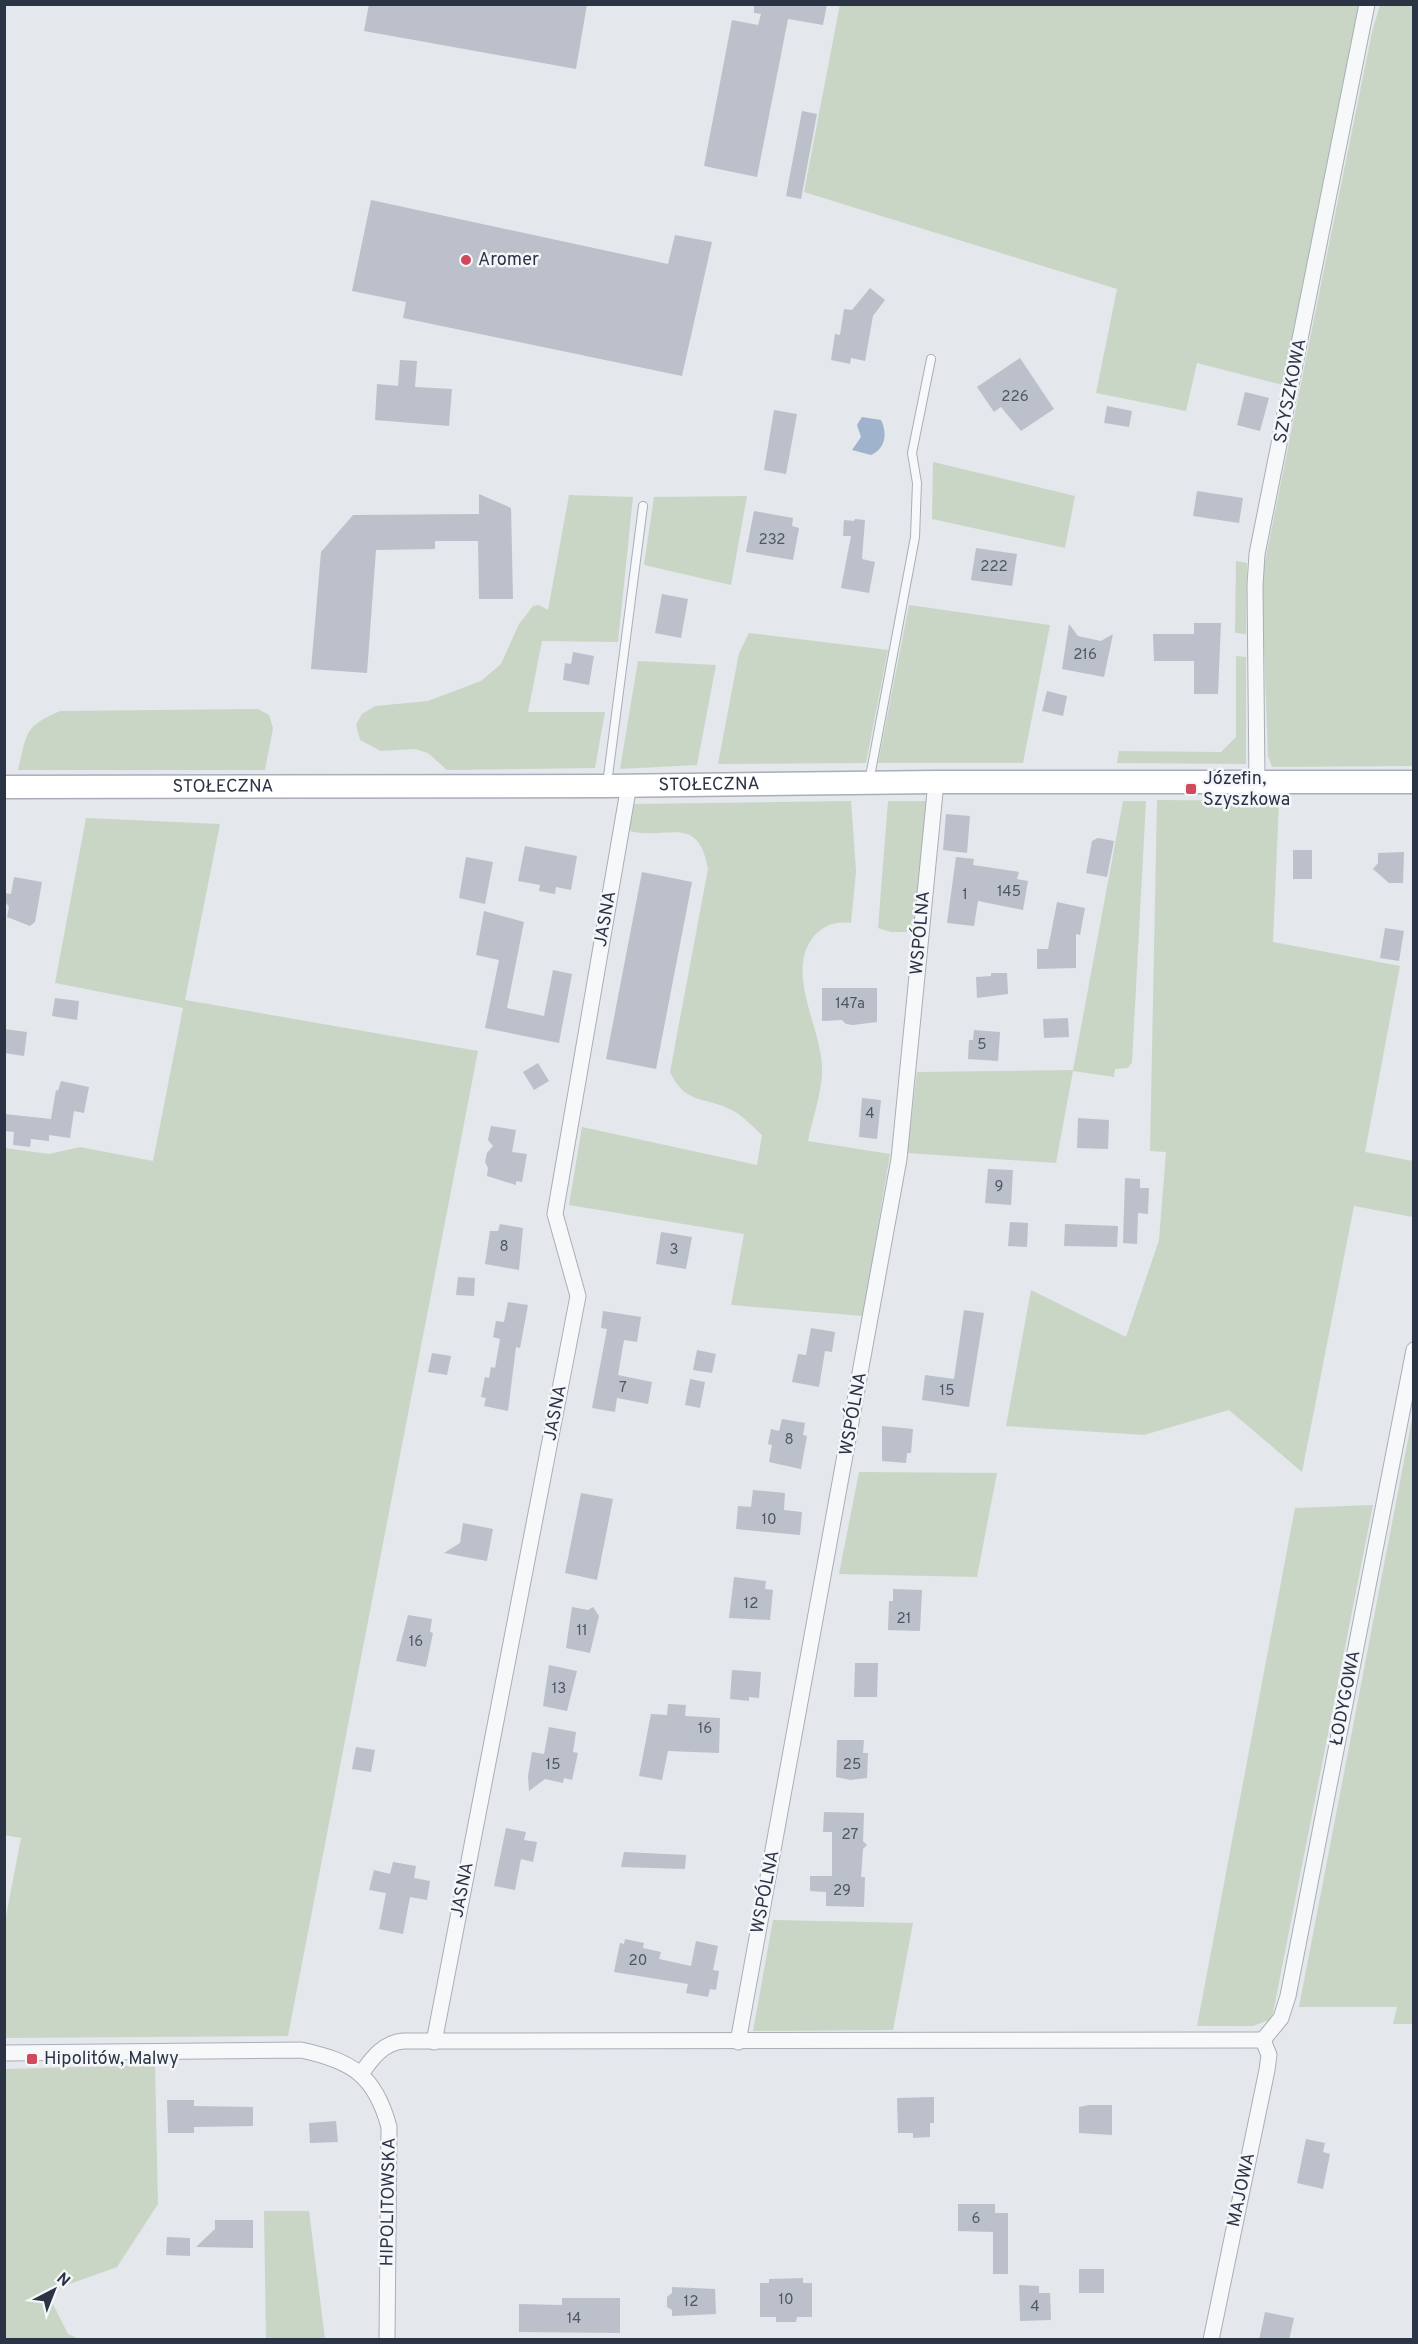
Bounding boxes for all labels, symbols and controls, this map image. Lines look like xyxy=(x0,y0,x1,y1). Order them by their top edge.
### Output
place label: Aromer xyxy=(478,249,539,272)
marker: Aromer xyxy=(459,253,473,267)
street label: SZYSZKOWA xyxy=(1270,337,1312,445)
house number: 226 xyxy=(1001,388,1029,407)
house number: 232 xyxy=(758,531,786,550)
house number: 222 xyxy=(980,558,1008,577)
house number: 216 xyxy=(1073,646,1097,665)
place label: Józefin, Szyszkowa xyxy=(1203,768,1290,812)
street label: STOŁECZNA xyxy=(658,773,760,797)
street label: STOŁECZNA xyxy=(172,775,274,798)
marker: Józefin, Szyszkowa xyxy=(1184,782,1198,796)
house number: 145 xyxy=(997,883,1021,902)
house number: 1 xyxy=(962,886,968,905)
street label: JASNA xyxy=(590,889,622,949)
street label: WSPÓLNA xyxy=(904,890,936,976)
house number: 147a xyxy=(835,995,865,1014)
house number: 5 xyxy=(977,1036,987,1055)
house number: 4 xyxy=(865,1105,875,1124)
house number: 9 xyxy=(995,1178,1003,1197)
house number: 8 xyxy=(499,1238,509,1257)
house number: 3 xyxy=(669,1241,679,1260)
street label: WSPÓLNA xyxy=(833,1370,873,1458)
house number: 7 xyxy=(619,1379,627,1398)
house number: 15 xyxy=(940,1382,954,1401)
street label: JASNA xyxy=(539,1383,573,1443)
house number: 8 xyxy=(784,1431,794,1450)
house number: 10 xyxy=(761,1511,777,1530)
house number: 12 xyxy=(744,1595,758,1614)
house number: 21 xyxy=(897,1610,911,1629)
house number: 11 xyxy=(576,1622,588,1641)
house number: 16 xyxy=(409,1633,423,1652)
street label: ŁODYGOWA xyxy=(1325,1648,1367,1748)
house number: 13 xyxy=(552,1680,566,1699)
house number: 16 xyxy=(698,1720,712,1739)
house number: 15 xyxy=(546,1756,560,1775)
house number: 25 xyxy=(843,1756,861,1775)
house number: 27 xyxy=(842,1826,859,1845)
street label: WSPÓLNA xyxy=(745,1848,785,1936)
street label: JASNA xyxy=(446,1860,480,1920)
house number: 29 xyxy=(833,1882,851,1901)
house number: 20 xyxy=(629,1952,647,1971)
place label: Hipolitów, Malwy xyxy=(44,2048,179,2071)
marker: Hipolitów, Malwy xyxy=(25,2052,39,2066)
street label: HIPOLITOWSKA xyxy=(376,2137,402,2267)
street label: MAJOWA xyxy=(1223,2151,1261,2229)
house number: 6 xyxy=(972,2210,981,2229)
north arrow xyxy=(24,2260,84,2320)
text: N xyxy=(52,2269,74,2292)
house number: 10 xyxy=(778,2291,794,2310)
house number: 12 xyxy=(684,2293,698,2312)
house number: 4 xyxy=(1030,2298,1040,2317)
house number: 14 xyxy=(567,2310,581,2329)

